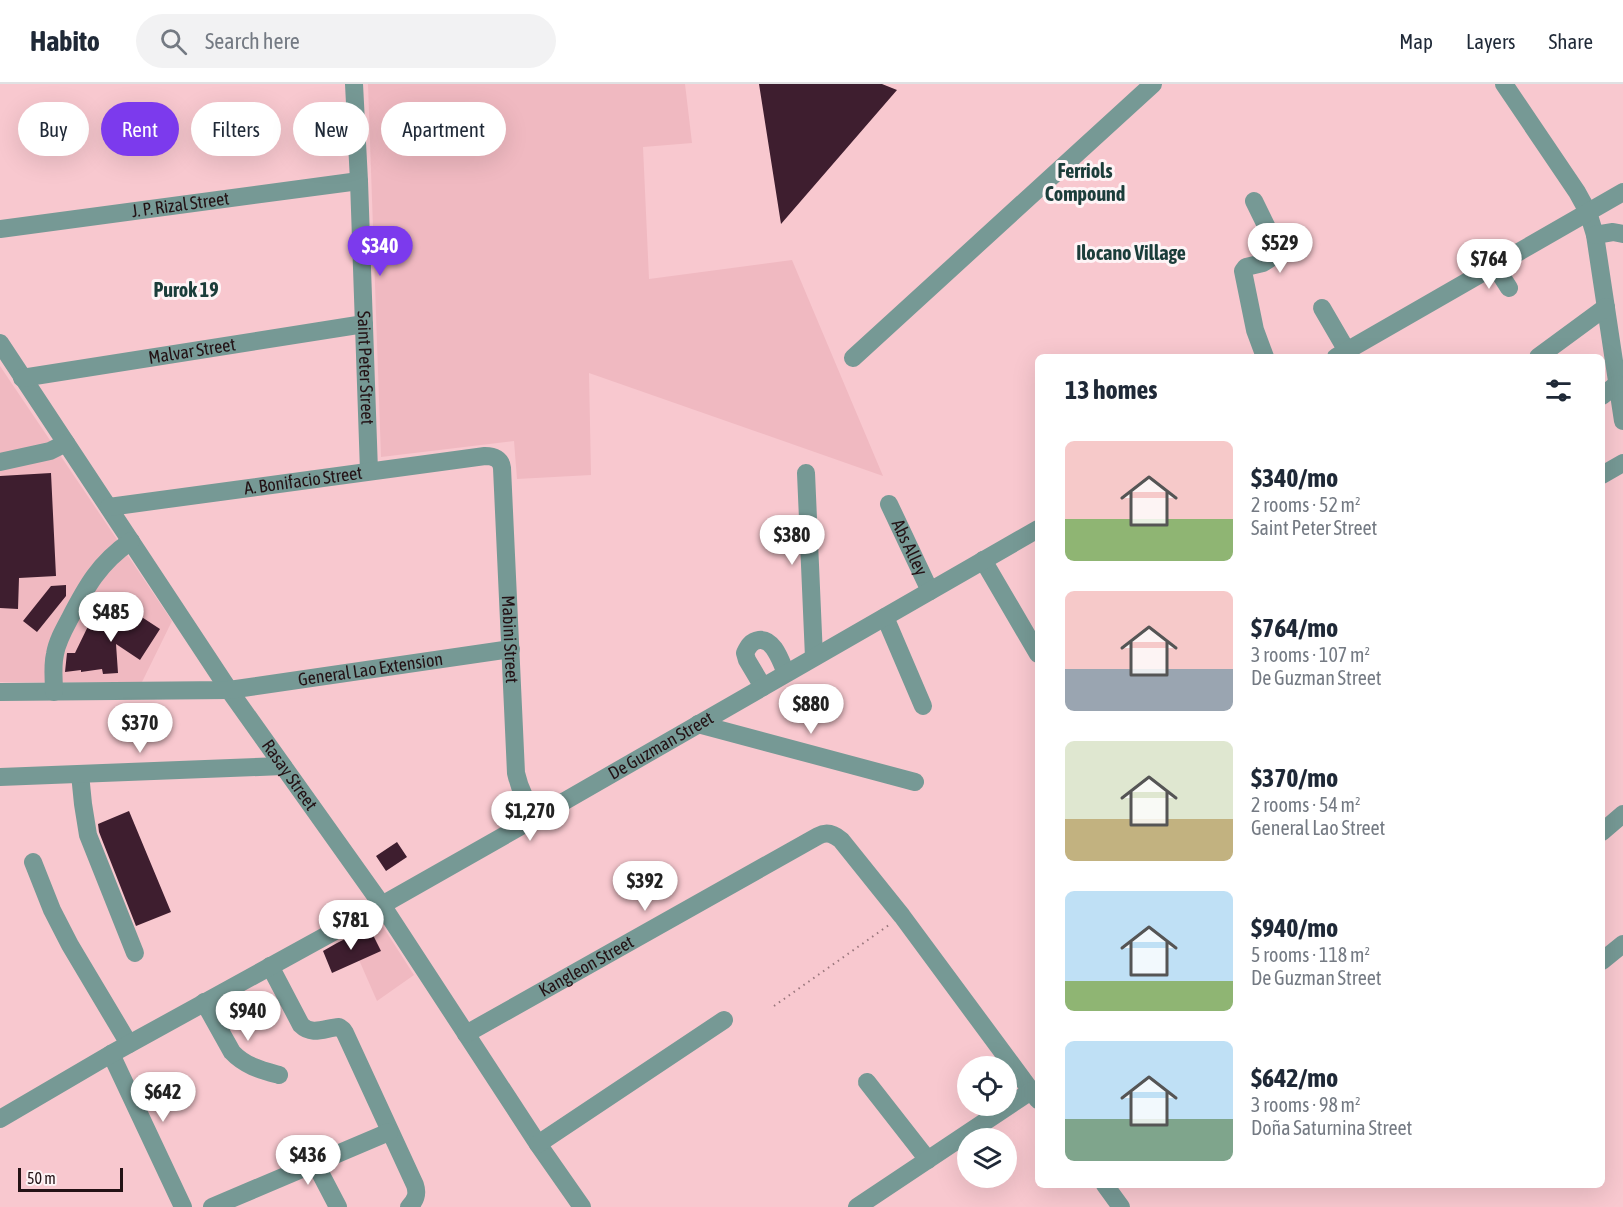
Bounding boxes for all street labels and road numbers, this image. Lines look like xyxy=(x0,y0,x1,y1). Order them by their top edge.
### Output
street label: J. P. Rizal Street xyxy=(130,187,230,221)
street label: Saint Peter Street xyxy=(353,311,378,425)
street label: Malvar Street xyxy=(147,333,237,368)
street label: A. Bonifacio Street xyxy=(243,462,364,499)
street label: Abs Alley xyxy=(888,516,932,579)
street label: Mabini Street xyxy=(498,595,523,684)
street label: General Lao Extension xyxy=(297,648,444,690)
street label: De Guzman Street xyxy=(604,707,717,784)
street label: Rasay Street xyxy=(258,735,322,814)
street label: Kangleon Street xyxy=(535,931,637,1001)

